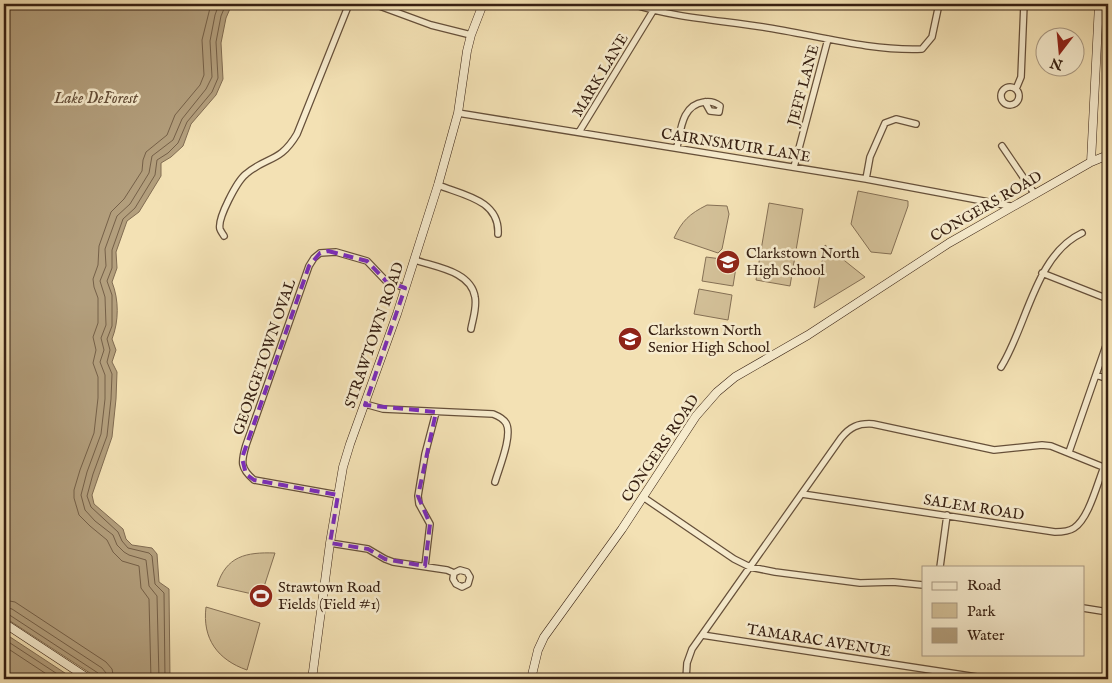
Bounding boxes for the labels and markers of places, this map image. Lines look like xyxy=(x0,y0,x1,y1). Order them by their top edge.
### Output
place label: Clarkstown North High School xyxy=(746,244,859,280)
school or university icon: Clarkstown North High School xyxy=(715,249,741,275)
place label: Clarkstown North Senior High School xyxy=(648,321,771,357)
school or university icon: Clarkstown North Senior High School xyxy=(617,326,643,352)
place label: Strawtown Road Fields (Field #1) xyxy=(278,578,382,614)
sports icon: Strawtown Road Fields (Field #1) xyxy=(248,583,274,609)

